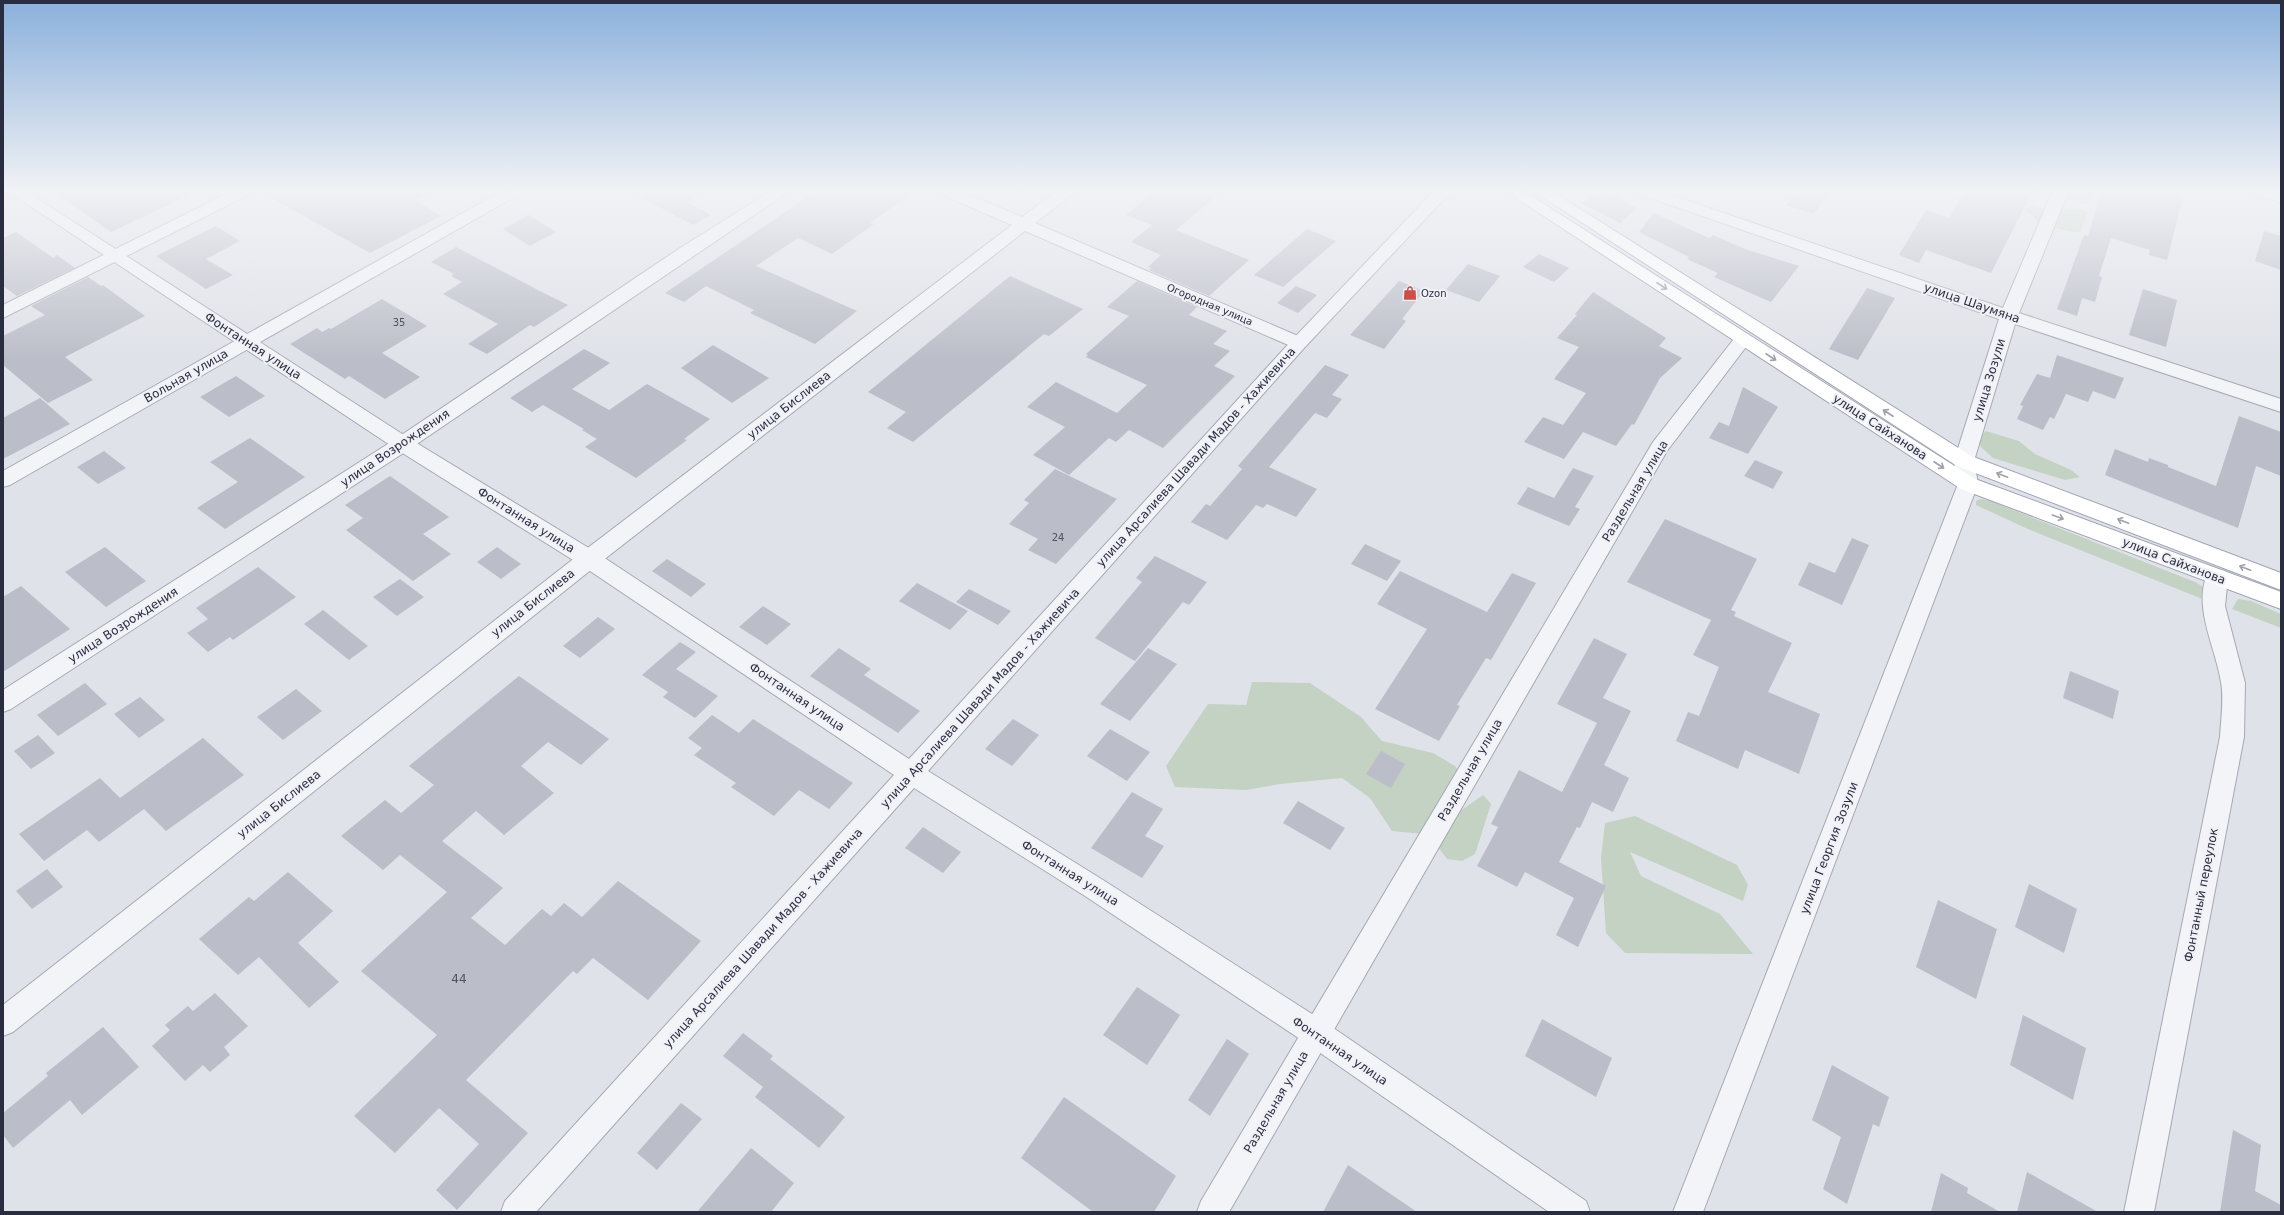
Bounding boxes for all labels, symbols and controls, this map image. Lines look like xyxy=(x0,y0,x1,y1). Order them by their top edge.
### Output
street label: улица Шаумяна xyxy=(1922,280,2022,326)
street label: Огородная улица xyxy=(1165,281,1254,328)
one-way arrow xyxy=(1656,283,1668,291)
shop icon: Ozon xyxy=(1402,285,1418,301)
place label: Ozon xyxy=(1421,288,1447,299)
street label: Фонтанная улица xyxy=(202,310,304,382)
house number: 35 xyxy=(393,317,405,328)
street label: улица Зозули xyxy=(1970,337,2008,423)
street label: улица Арсалиева Шавади Мадов - Хажиевича xyxy=(1094,344,1298,570)
street label: Вольная улица xyxy=(142,346,230,406)
one-way arrow xyxy=(1765,353,1776,361)
street label: улица Бислиева xyxy=(745,368,833,442)
street label: улица Сайханова xyxy=(1830,391,1930,463)
street label: улица Возрождения xyxy=(338,406,452,490)
one-way arrow xyxy=(1882,408,1894,416)
street label: Раздельная улица xyxy=(1599,438,1671,544)
one-way arrow xyxy=(1934,461,1945,469)
one-way arrow xyxy=(1996,471,2008,479)
street label: Фонтанная улица xyxy=(475,484,577,556)
one-way arrow xyxy=(2051,514,2063,522)
one-way arrow xyxy=(2118,517,2130,525)
house number: 24 xyxy=(1052,532,1064,543)
street label: улица Сайханова xyxy=(2120,535,2228,587)
one-way arrow xyxy=(2239,563,2251,571)
street label: улица Бислиева xyxy=(489,566,577,640)
street label: улица Возрождения xyxy=(65,584,181,666)
street label: улица Арсалиева Шавади Мадов - Хажиевича xyxy=(878,585,1082,811)
street label: Фонтанная улица xyxy=(747,660,847,734)
street label: Раздельная улица xyxy=(1435,716,1505,824)
street label: улица Бислиева xyxy=(235,767,323,841)
street label: улица Георгия Зозули xyxy=(1797,780,1861,916)
street label: улица Арсалиева Шавади Мадов - Хажиевича xyxy=(661,825,865,1051)
street label: Фонтанный переулок xyxy=(2181,827,2221,963)
street label: Фонтанная улица xyxy=(1019,837,1121,909)
house number: 44 xyxy=(451,972,467,986)
street label: Фонтанная улица xyxy=(1290,1014,1390,1088)
street label: Раздельная улица xyxy=(1241,1048,1311,1156)

